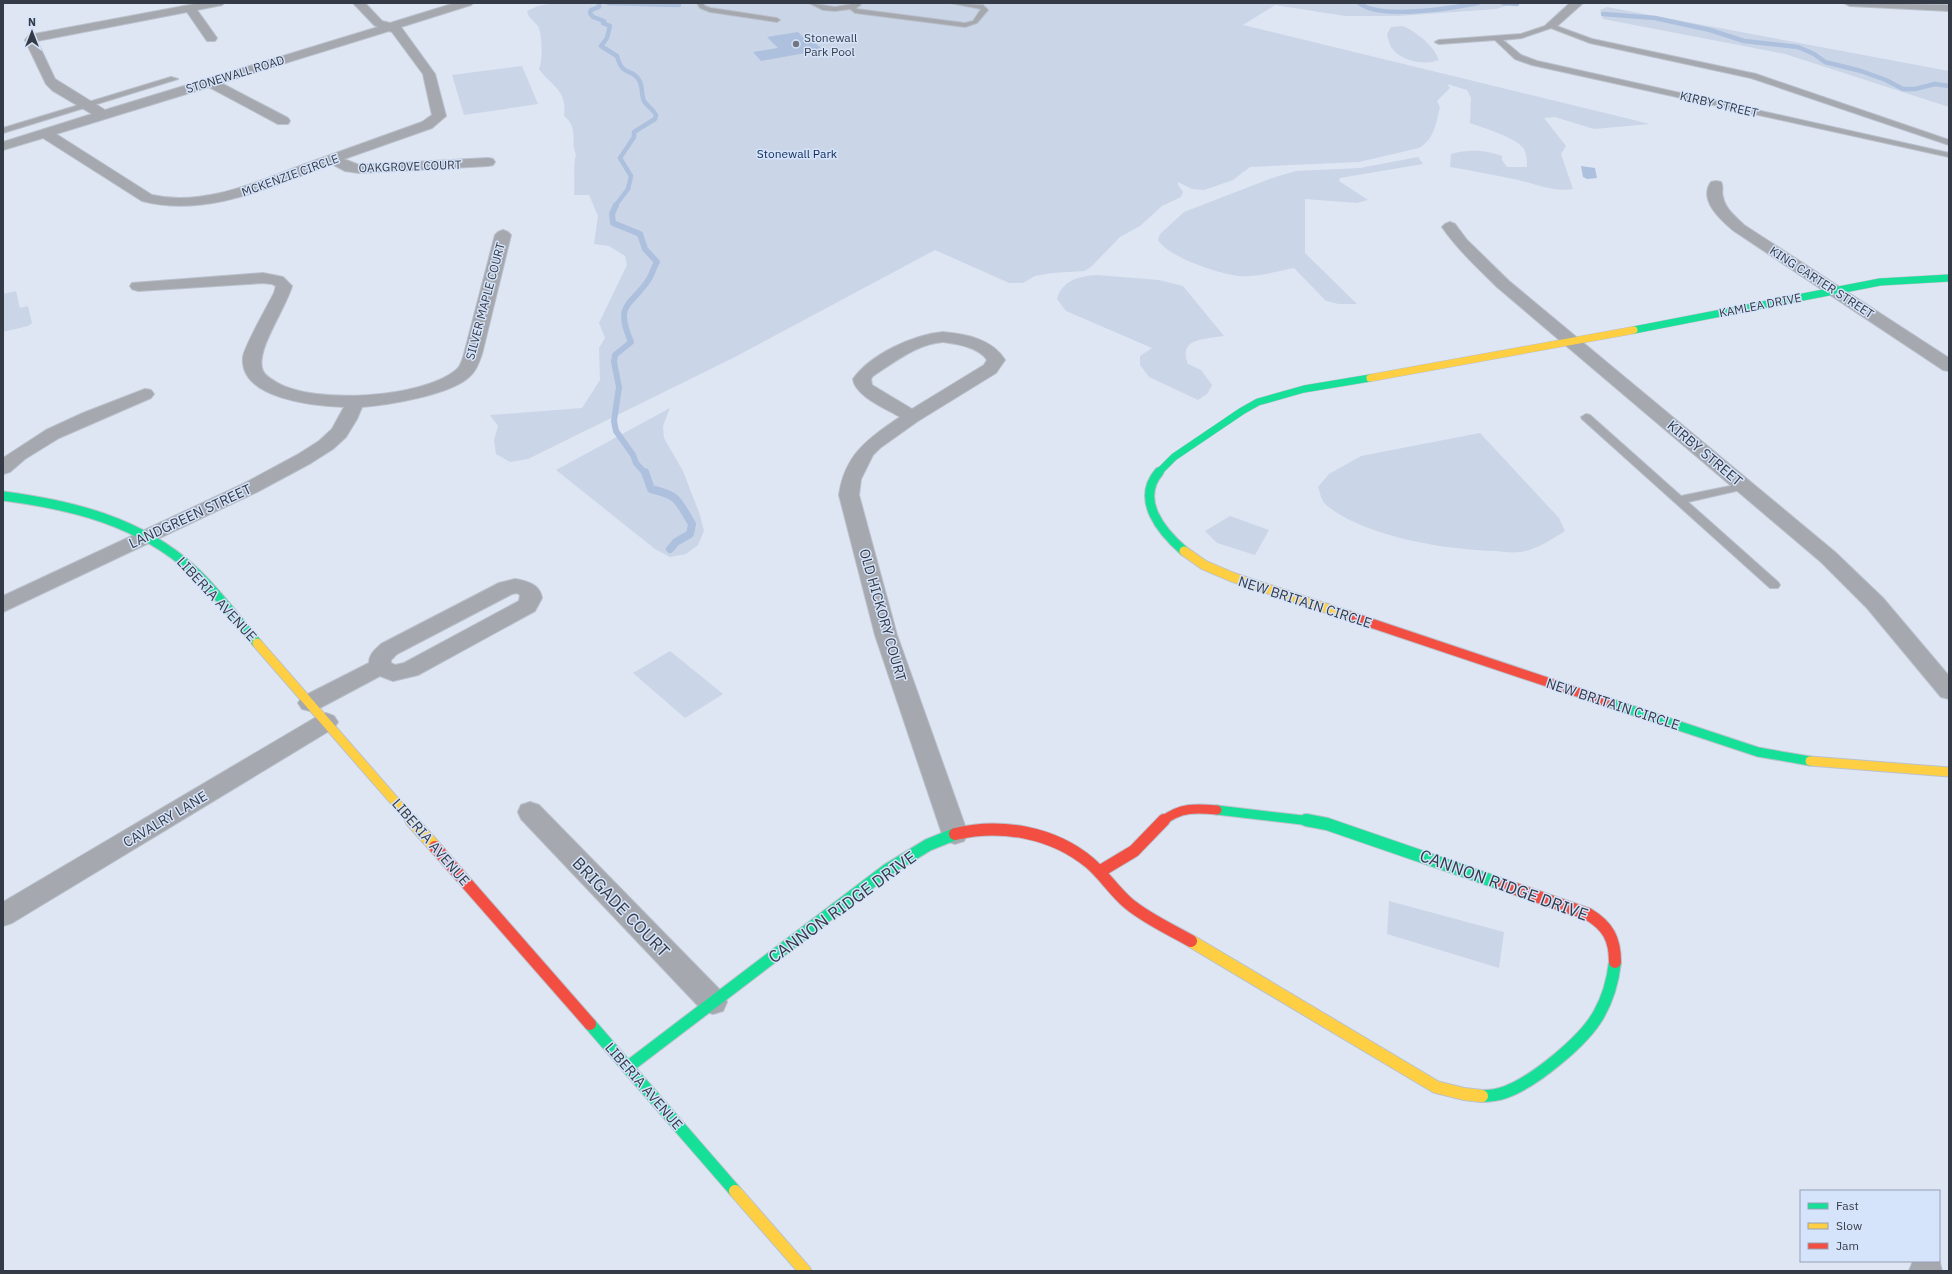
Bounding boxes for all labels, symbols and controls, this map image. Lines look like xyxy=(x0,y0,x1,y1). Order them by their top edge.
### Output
north arrow xyxy=(12,12,52,52)
text: N xyxy=(28,15,36,29)
place label: Stonewall Park Pool xyxy=(804,30,857,59)
marker: Stonewall Park Pool xyxy=(791,39,801,49)
street label: STONEWALL ROAD xyxy=(184,52,286,96)
street label: KIRBY STREET xyxy=(1678,88,1760,120)
park label: Stonewall Park xyxy=(757,146,838,161)
street label: MCKENZIE CIRCLE xyxy=(239,150,341,200)
street label: OAKGROVE COURT xyxy=(358,157,462,175)
street label: SILVER MAPLE COURT xyxy=(462,241,508,361)
street label: KING CARTER STREET xyxy=(1767,243,1877,321)
street label: KAMLEA DRIVE xyxy=(1718,290,1802,320)
street label: KIRBY STREET xyxy=(1664,416,1746,490)
street label: LANDGREEN STREET xyxy=(126,480,254,552)
street label: OLD HICKORY COURT xyxy=(855,547,911,683)
street label: LIBERIA AVENUE xyxy=(173,553,261,645)
street label: NEW BRITAIN CIRCLE xyxy=(1236,572,1374,632)
street label: NEW BRITAIN CIRCLE xyxy=(1544,674,1682,734)
street label: CAVALRY LANE xyxy=(119,787,211,851)
street label: LIBERIA AVENUE xyxy=(388,795,474,889)
street label: CANNON RIDGE DRIVE xyxy=(1417,844,1591,926)
street label: CANNON RIDGE DRIVE xyxy=(764,846,920,968)
street label: BRIGADE COURT xyxy=(568,852,675,962)
street label: LIBERIA AVENUE xyxy=(601,1039,687,1133)
legend xyxy=(1800,1190,1940,1262)
text: Fast xyxy=(1836,1198,1859,1213)
text: Slow xyxy=(1836,1218,1862,1233)
text: Jam xyxy=(1836,1238,1859,1253)

